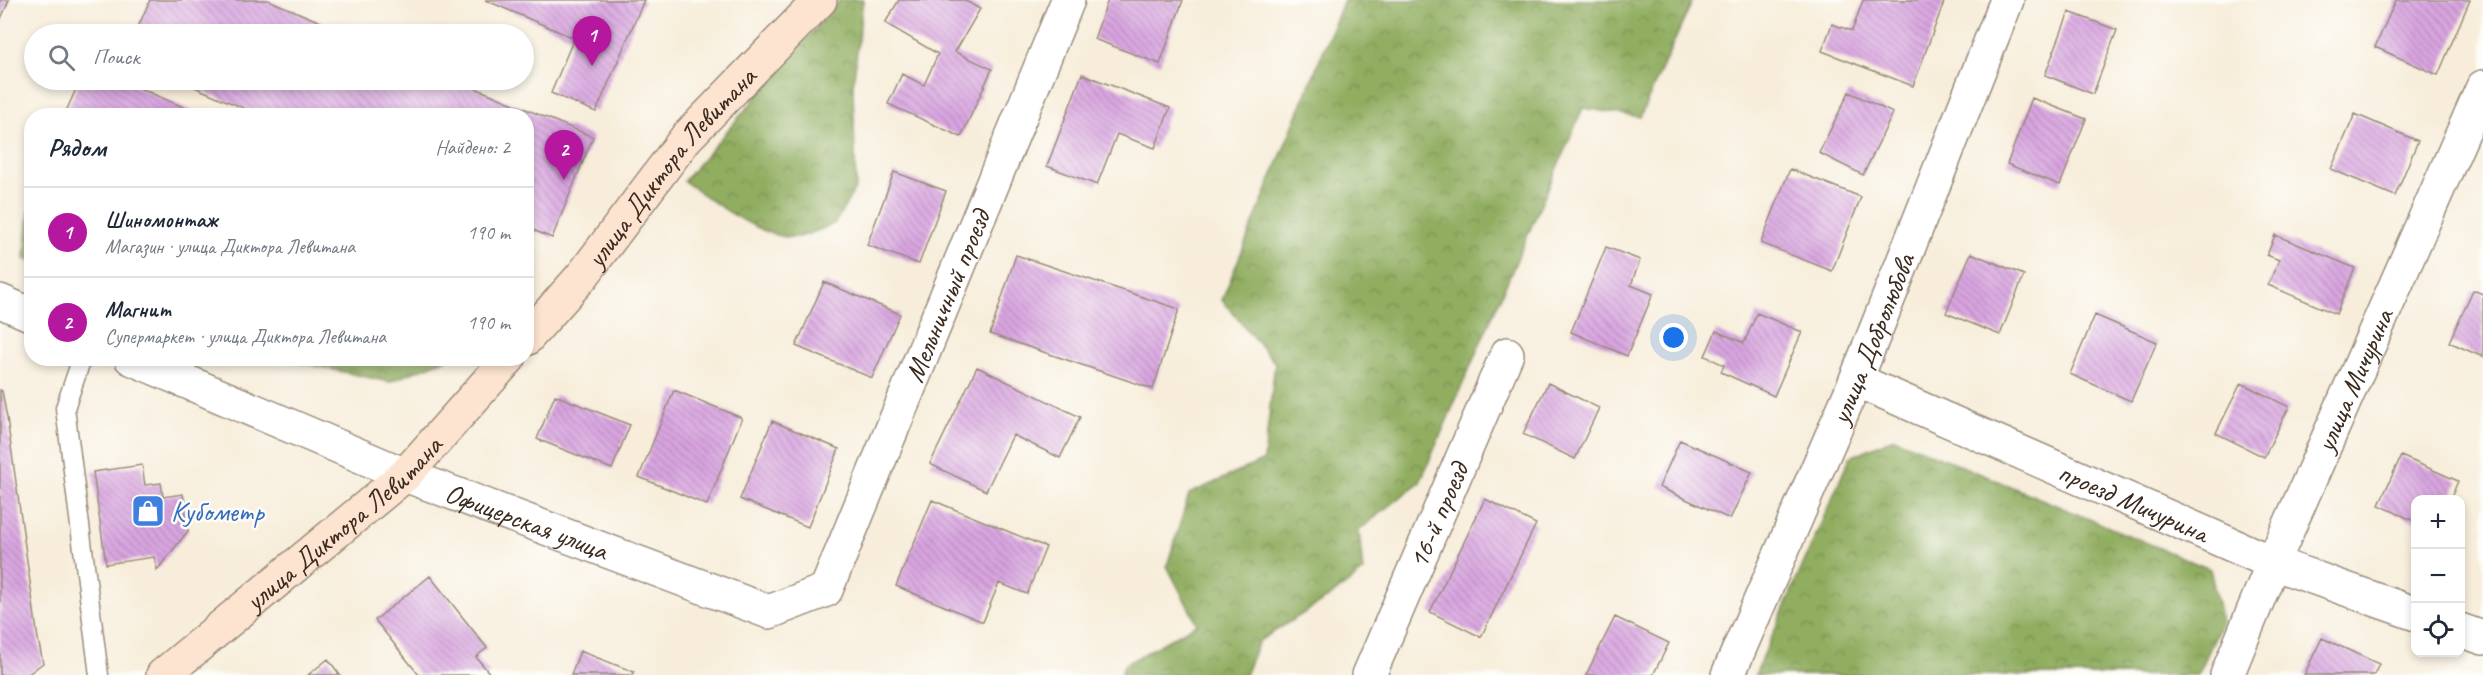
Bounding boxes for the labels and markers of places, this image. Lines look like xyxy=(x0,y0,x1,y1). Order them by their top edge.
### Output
pin: 1 xyxy=(572,16,612,66)
pin: 2 xyxy=(544,130,584,180)
shop icon: Кубометр xyxy=(130,493,166,529)
place label: Кубометр xyxy=(171,494,265,529)

